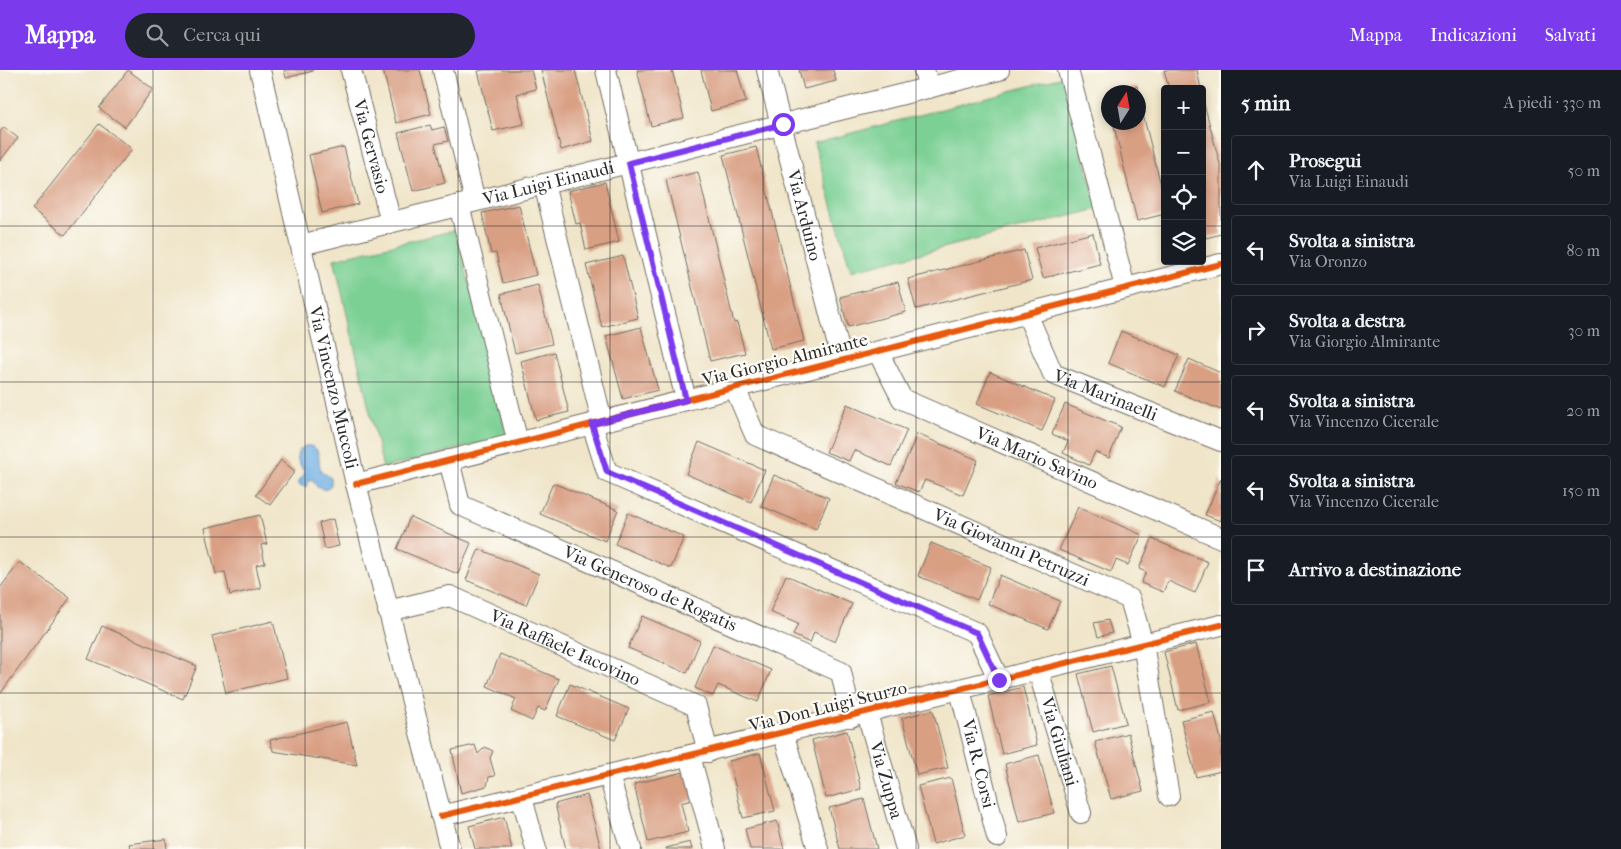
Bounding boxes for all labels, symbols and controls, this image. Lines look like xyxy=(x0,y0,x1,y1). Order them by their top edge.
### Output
search box xyxy=(125,13,475,58)
text: Mappa xyxy=(25,21,95,49)
icon: search xyxy=(143,21,171,49)
text: Cerca qui xyxy=(183,24,261,46)
text: Mappa xyxy=(1349,25,1402,46)
text: Indicazioni xyxy=(1430,25,1517,46)
text: Salvati xyxy=(1545,25,1596,46)
north arrow xyxy=(1101,85,1146,130)
map controls xyxy=(1161,85,1206,265)
button: + xyxy=(1161,85,1206,130)
text: 5 min xyxy=(1241,91,1290,115)
text: A piedi · 330 m xyxy=(1504,93,1601,112)
street label: Via Gervasio xyxy=(348,96,394,196)
route start xyxy=(772,113,795,136)
button: − xyxy=(1161,130,1206,175)
text: Prosegui xyxy=(1289,150,1361,172)
street label: Via Luigi Einaudi xyxy=(480,156,617,210)
icon: ahead xyxy=(1242,156,1270,184)
text: 50 m xyxy=(1568,161,1600,180)
street label: Via Arduino xyxy=(782,167,826,263)
text: Via Luigi Einaudi xyxy=(1289,172,1409,191)
button: locate xyxy=(1161,175,1206,220)
button: layers xyxy=(1161,220,1206,265)
text: Svolta a sinistra xyxy=(1289,230,1415,252)
icon: left xyxy=(1242,236,1270,264)
text: 80 m xyxy=(1566,241,1600,260)
text: Via Oronzo xyxy=(1289,252,1367,271)
street label: Via Vincenzo Muccoli xyxy=(304,303,363,472)
text: Svolta a destra xyxy=(1289,310,1405,332)
icon: right xyxy=(1242,316,1270,344)
text: 30 m xyxy=(1568,321,1600,340)
street label: Via Giorgio Almirante xyxy=(699,329,870,391)
text: Via Giorgio Almirante xyxy=(1289,332,1440,351)
street label: Via Marinaelli xyxy=(1050,364,1161,425)
text: Svolta a sinistra xyxy=(1289,390,1415,412)
icon: left xyxy=(1242,396,1270,424)
text: 20 m xyxy=(1566,401,1600,420)
text: Via Vincenzo Cicerale xyxy=(1289,412,1439,431)
street label: Via Mario Savino xyxy=(972,422,1101,494)
text: Svolta a sinistra xyxy=(1289,470,1415,492)
icon: left xyxy=(1242,476,1270,504)
text: 150 m xyxy=(1562,481,1600,500)
text: Via Vincenzo Cicerale xyxy=(1289,492,1439,511)
street label: Via Giovanni Petruzzi xyxy=(929,503,1093,591)
street label: Via Generoso de Rogatis xyxy=(559,541,741,636)
icon: arrive xyxy=(1242,556,1270,584)
text: Arrivo a destinazione xyxy=(1289,559,1461,581)
street label: Via Raffaele Iacovino xyxy=(486,604,644,690)
route end xyxy=(988,669,1011,692)
street label: Via Don Luigi Sturzo xyxy=(746,677,909,737)
street label: Via Giuliani xyxy=(1036,694,1083,789)
street label: Via R. Corsi xyxy=(957,716,1000,811)
street label: Via Zuppa xyxy=(865,738,908,822)

